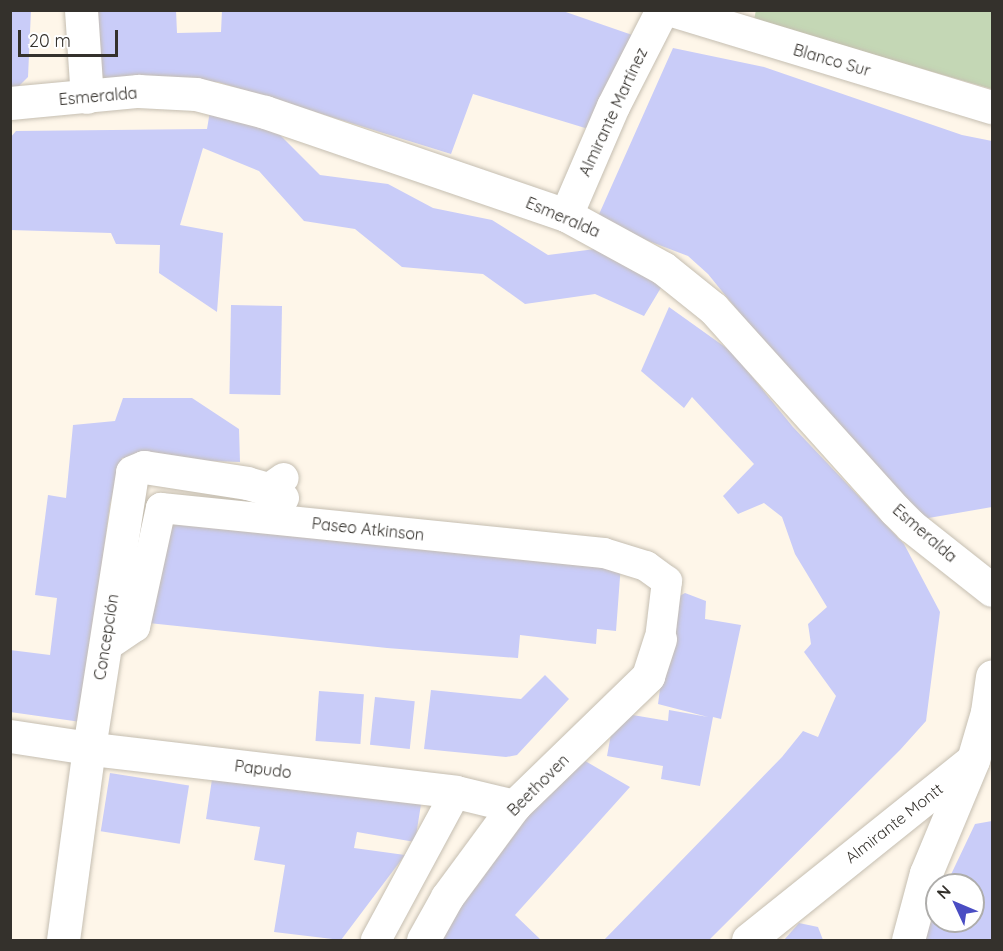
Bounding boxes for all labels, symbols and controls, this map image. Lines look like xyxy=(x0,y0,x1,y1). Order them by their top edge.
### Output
scale bar xyxy=(21,18,122,56)
text: 20 m xyxy=(29,29,71,52)
street label: Blanco Sur xyxy=(791,40,873,80)
street label: Almirante Martínez xyxy=(575,45,651,179)
street label: Esmeralda xyxy=(58,83,138,109)
street label: Esmeralda xyxy=(523,193,603,241)
street label: Esmeralda xyxy=(889,500,961,566)
street label: Paseo Atkinson xyxy=(311,514,425,544)
street label: Concepción xyxy=(90,593,122,681)
street label: Beethoven xyxy=(503,750,573,820)
street label: Papudo xyxy=(233,756,293,782)
street label: Almirante Montt xyxy=(841,779,947,867)
north arrow xyxy=(925,873,985,933)
text: N xyxy=(932,881,955,903)

